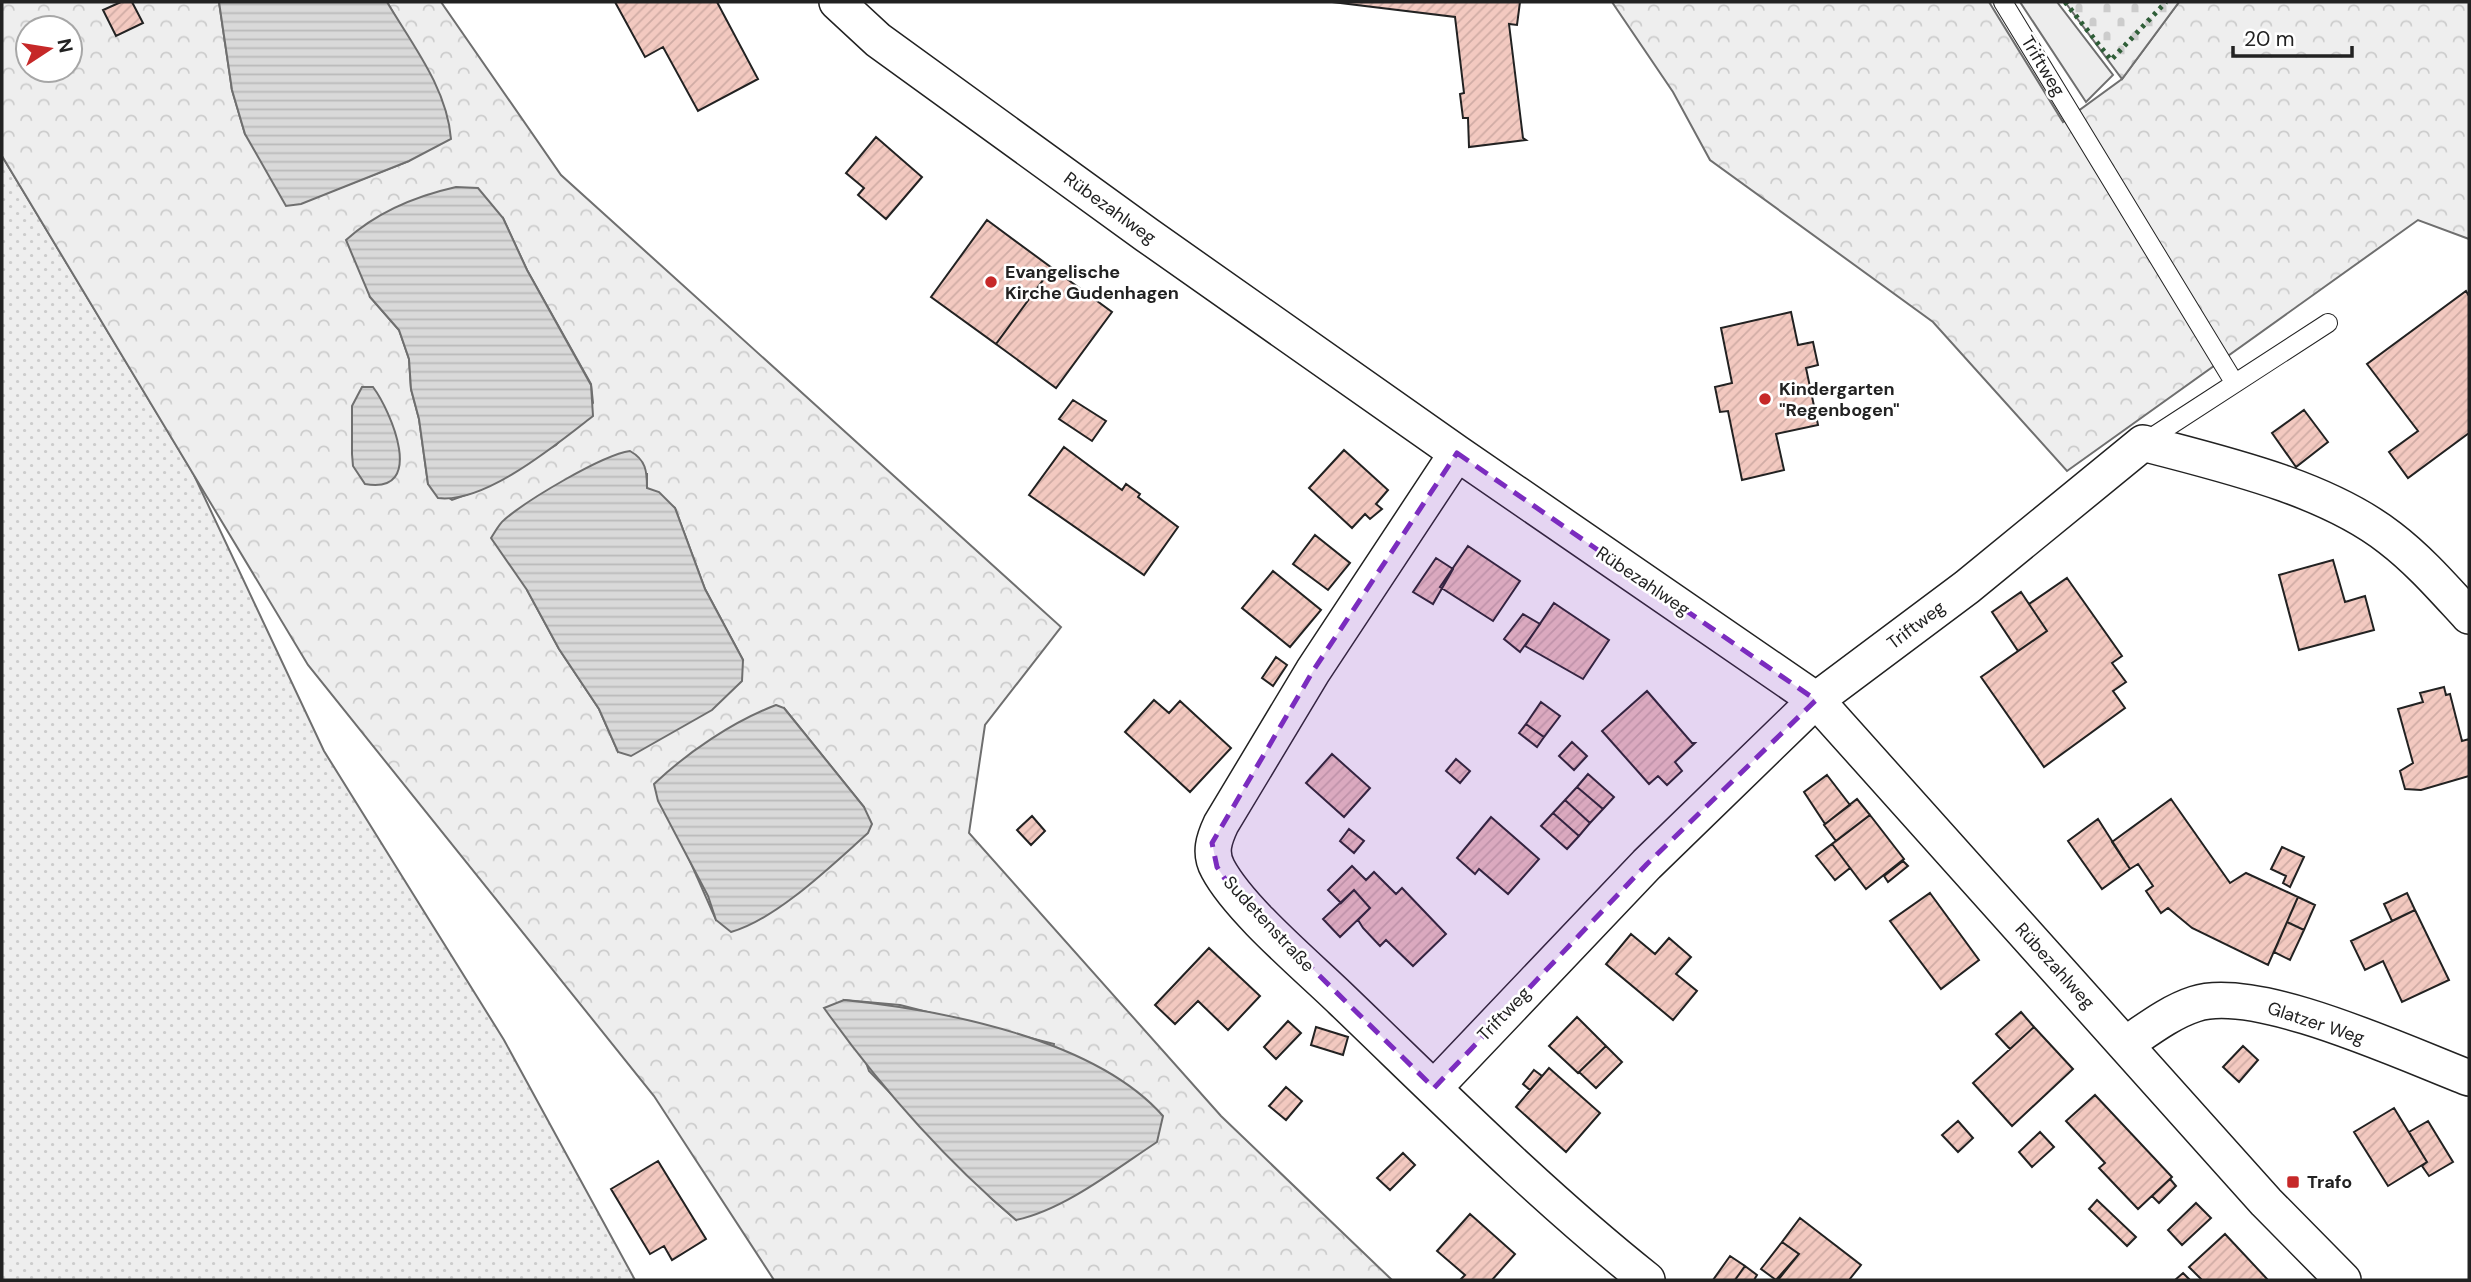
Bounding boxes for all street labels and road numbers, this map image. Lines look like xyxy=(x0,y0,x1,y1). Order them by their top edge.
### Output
street label: Triftweg xyxy=(2016,31,2070,101)
street label: Rübezahlweg xyxy=(1059,166,1161,250)
street label: Rübezahlweg xyxy=(1591,541,1695,621)
street label: Triftweg xyxy=(1882,595,1950,655)
street label: Sudetenstraße xyxy=(1218,871,1320,977)
street label: Rübezahlweg xyxy=(2010,918,2100,1014)
street label: Triftweg xyxy=(1472,982,1536,1046)
street label: Glatzer Weg xyxy=(2264,996,2368,1050)

